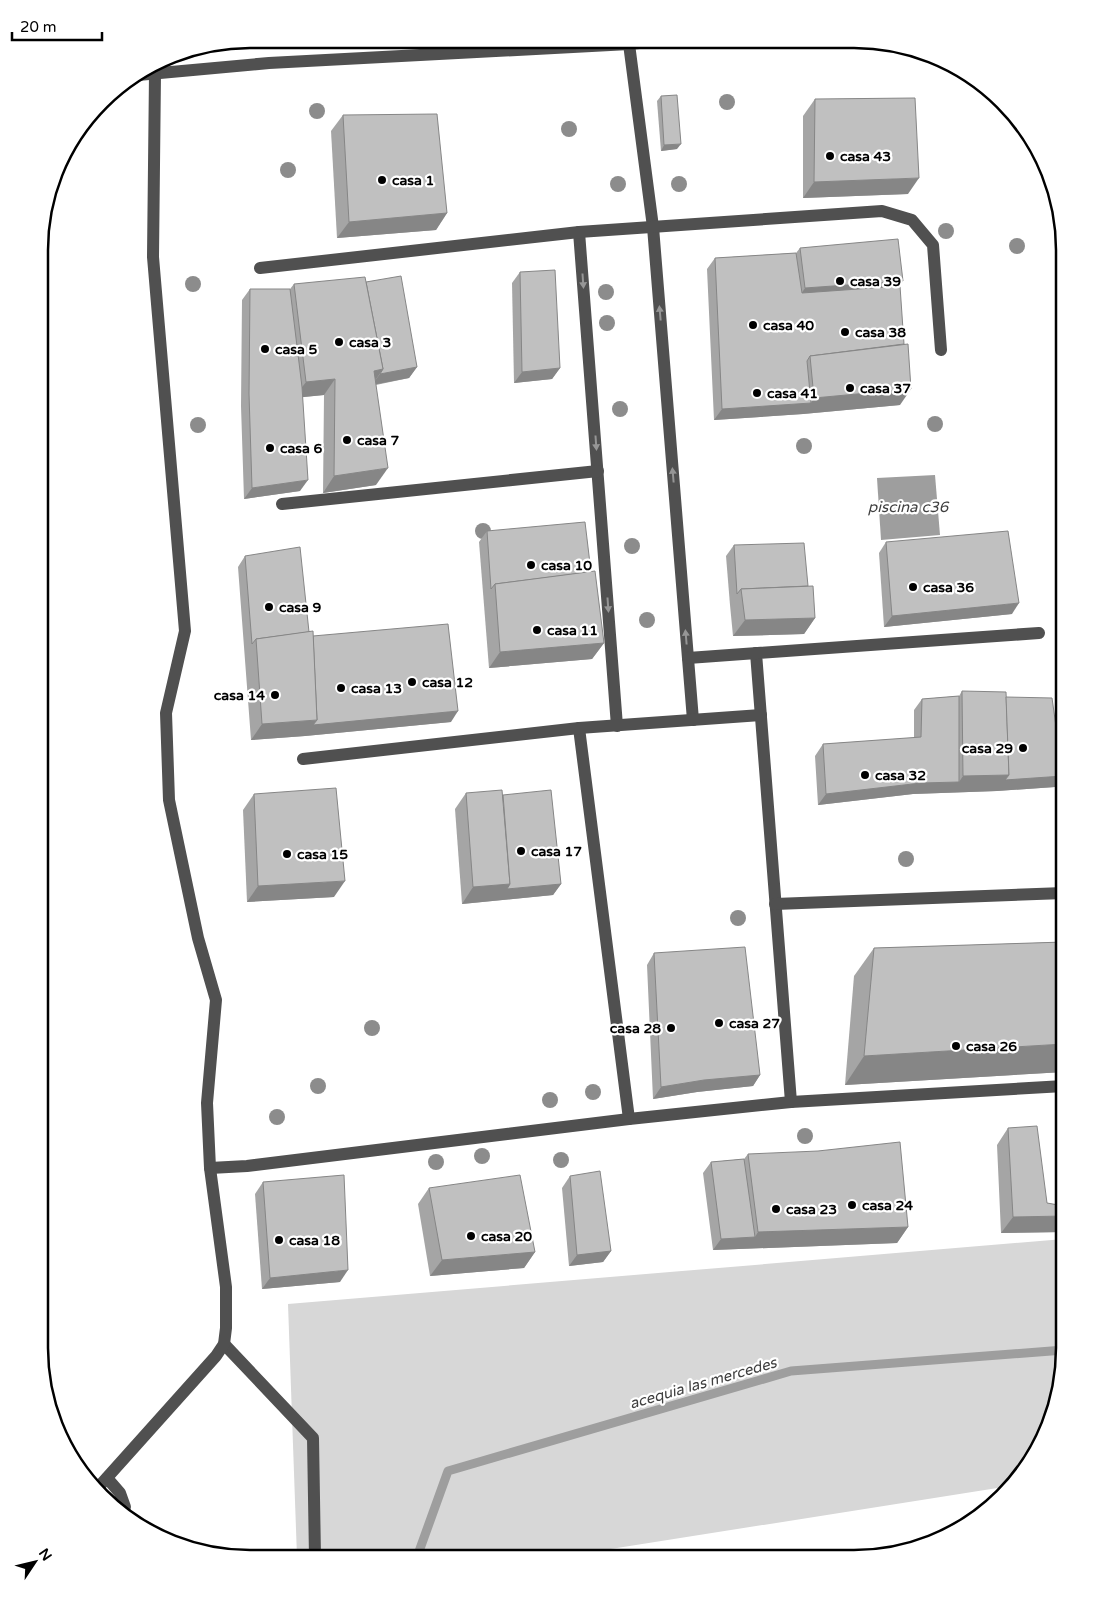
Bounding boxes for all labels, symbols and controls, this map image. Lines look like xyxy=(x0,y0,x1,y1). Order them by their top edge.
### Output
scale bar xyxy=(12,10,102,42)
text: 20 m xyxy=(20,18,57,36)
place label: casa 43 xyxy=(840,148,891,165)
marker: casa 43 xyxy=(824,150,836,162)
place label: casa 1 xyxy=(392,172,434,189)
marker: casa 1 xyxy=(376,174,388,186)
one-way arrow xyxy=(579,273,587,289)
place label: casa 39 xyxy=(850,273,901,290)
marker: casa 39 xyxy=(834,275,846,287)
one-way arrow xyxy=(656,304,664,320)
place label: casa 40 xyxy=(763,317,814,334)
marker: casa 40 xyxy=(747,319,759,331)
place label: casa 38 xyxy=(855,324,906,341)
marker: casa 38 xyxy=(839,326,851,338)
place label: casa 3 xyxy=(349,334,392,351)
marker: casa 3 xyxy=(333,336,345,348)
place label: casa 5 xyxy=(275,341,318,358)
marker: casa 5 xyxy=(259,343,271,355)
place label: casa 37 xyxy=(860,380,911,397)
marker: casa 37 xyxy=(844,382,856,394)
place label: casa 41 xyxy=(767,385,818,402)
marker: casa 41 xyxy=(751,387,763,399)
place label: casa 7 xyxy=(357,432,400,449)
marker: casa 7 xyxy=(341,434,353,446)
one-way arrow xyxy=(592,435,600,451)
place label: casa 6 xyxy=(280,440,323,457)
marker: casa 6 xyxy=(264,442,276,454)
one-way arrow xyxy=(669,466,677,482)
water label: piscina c36 xyxy=(868,498,950,516)
place label: casa 10 xyxy=(541,557,592,574)
marker: casa 10 xyxy=(525,559,537,571)
place label: casa 36 xyxy=(923,579,974,596)
marker: casa 36 xyxy=(907,581,919,593)
one-way arrow xyxy=(604,597,612,613)
place label: casa 9 xyxy=(279,599,322,616)
marker: casa 9 xyxy=(263,601,275,613)
place label: casa 11 xyxy=(547,622,598,639)
marker: casa 11 xyxy=(531,624,543,636)
one-way arrow xyxy=(682,628,690,644)
place label: casa 12 xyxy=(422,674,473,691)
marker: casa 12 xyxy=(406,676,418,688)
place label: casa 13 xyxy=(351,680,402,697)
marker: casa 13 xyxy=(335,682,347,694)
place label: casa 14 xyxy=(214,687,265,704)
marker: casa 14 xyxy=(269,689,281,701)
place label: casa 29 xyxy=(962,740,1013,757)
marker: casa 29 xyxy=(1017,742,1029,754)
place label: casa 32 xyxy=(875,767,926,784)
marker: casa 32 xyxy=(859,769,871,781)
place label: casa 17 xyxy=(531,843,582,860)
marker: casa 17 xyxy=(515,845,527,857)
place label: casa 15 xyxy=(297,846,348,863)
marker: casa 15 xyxy=(281,848,293,860)
place label: casa 27 xyxy=(729,1015,780,1032)
marker: casa 27 xyxy=(713,1017,725,1029)
place label: casa 28 xyxy=(610,1020,661,1037)
marker: casa 28 xyxy=(665,1022,677,1034)
place label: casa 26 xyxy=(966,1038,1017,1055)
marker: casa 26 xyxy=(950,1040,962,1052)
place label: casa 24 xyxy=(862,1197,913,1214)
marker: casa 24 xyxy=(846,1199,858,1211)
place label: casa 23 xyxy=(786,1201,837,1218)
marker: casa 23 xyxy=(770,1203,782,1215)
place label: casa 20 xyxy=(481,1228,532,1245)
marker: casa 20 xyxy=(465,1230,477,1242)
place label: casa 18 xyxy=(289,1232,340,1249)
marker: casa 18 xyxy=(273,1234,285,1246)
water label: acequia las mercedes xyxy=(627,1353,780,1413)
north arrow xyxy=(10,1537,60,1587)
text: N xyxy=(35,1545,55,1564)

